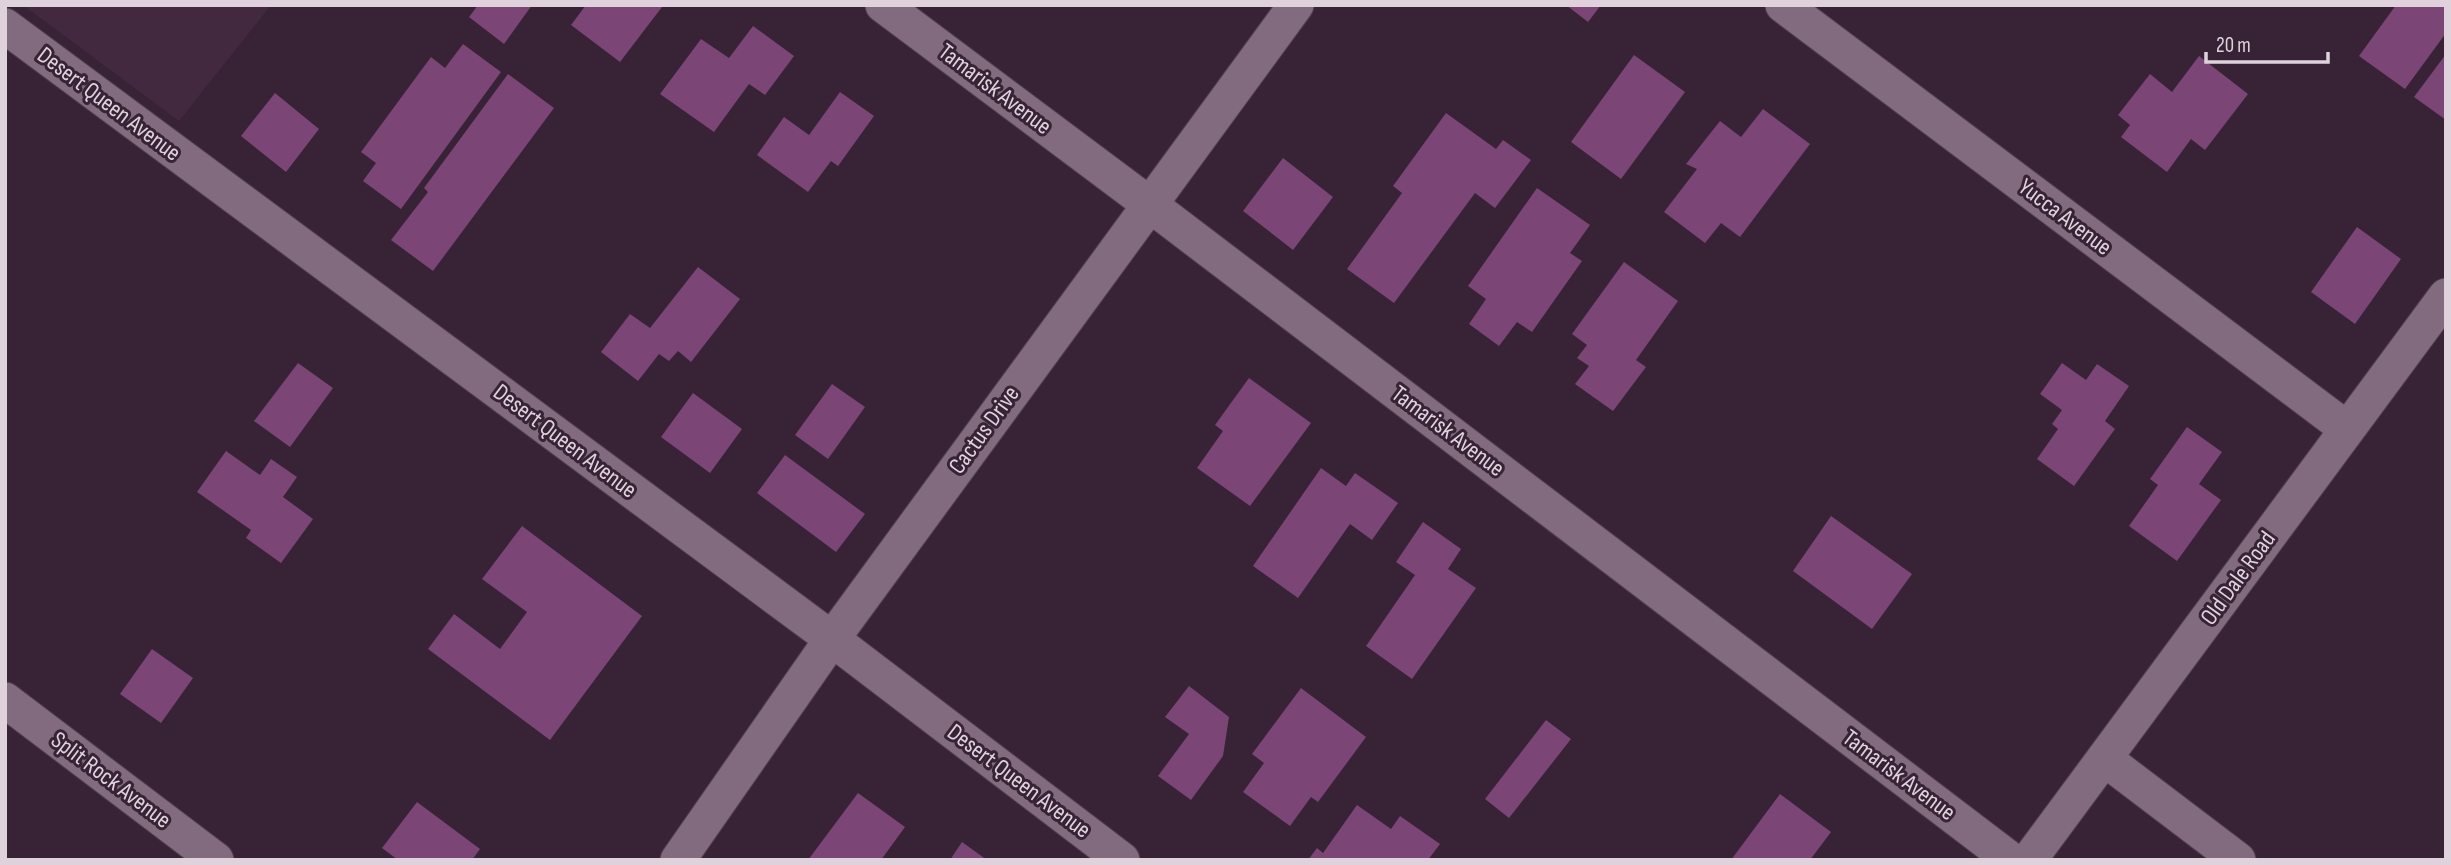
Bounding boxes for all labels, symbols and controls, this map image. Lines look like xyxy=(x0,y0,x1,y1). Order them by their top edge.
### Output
scale bar xyxy=(2206,21,2328,65)
text: 20 m xyxy=(2216,33,2251,58)
street label: Tamarisk Avenue xyxy=(933,37,1057,141)
street label: Desert Queen Avenue xyxy=(32,41,186,167)
street label: Yucca Avenue xyxy=(2013,172,2117,262)
street label: Desert Queen Avenue xyxy=(488,378,642,504)
street label: Tamarisk Avenue xyxy=(1386,379,1510,483)
street label: Cactus Drive xyxy=(942,380,1026,480)
street label: Old Dale Road xyxy=(2194,525,2282,631)
street label: Desert Queen Avenue xyxy=(942,718,1096,844)
street label: Tamarisk Avenue xyxy=(1837,723,1961,827)
street label: Split Rock Avenue xyxy=(45,725,177,835)

